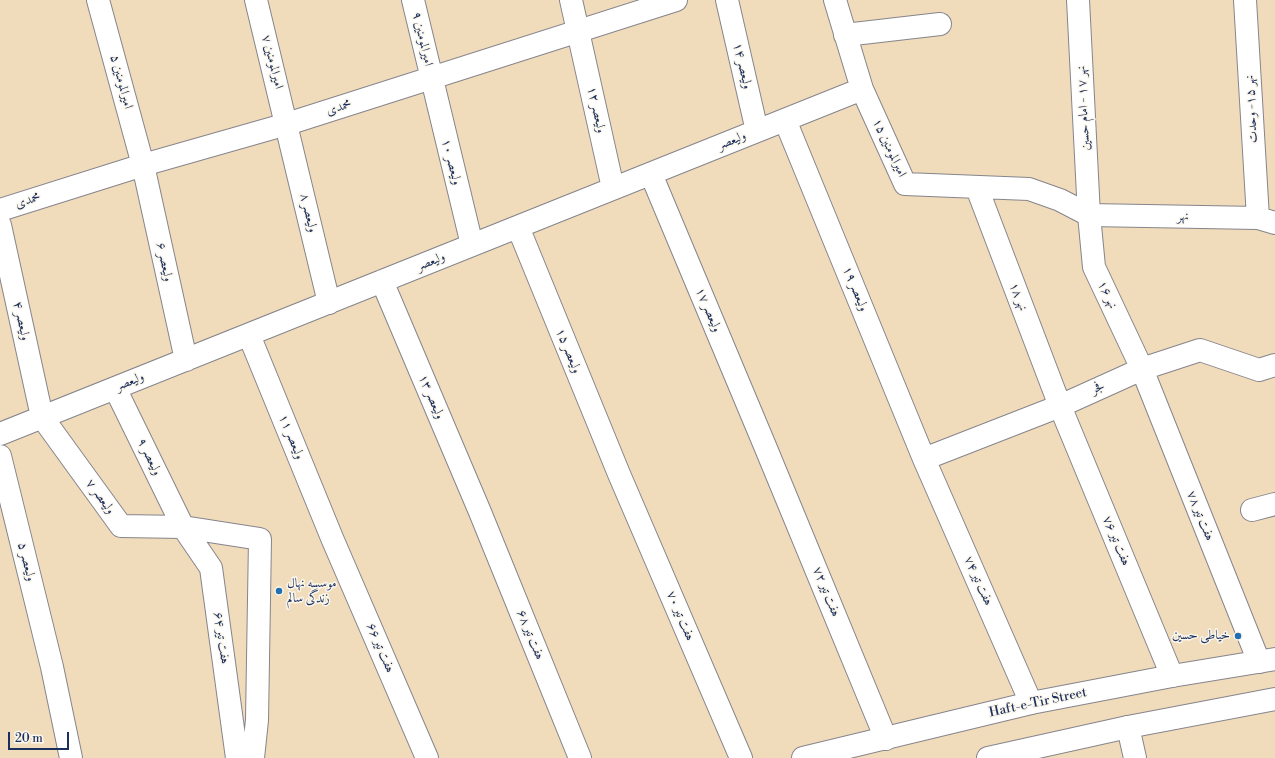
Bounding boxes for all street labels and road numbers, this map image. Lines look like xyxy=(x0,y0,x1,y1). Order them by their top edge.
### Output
street label: امیرالمومنین ۹ xyxy=(408,10,436,68)
street label: امیرالمومنین ۷ xyxy=(258,33,286,91)
street label: ولیعصر ۱۴ xyxy=(729,41,755,91)
street label: امیرالمومنین ۵ xyxy=(106,53,136,111)
street label: نهر ۱۷ - امام حسین xyxy=(1074,65,1094,151)
street label: نهر ۱۵- وحدت xyxy=(1242,74,1262,144)
street label: ولیعصر ۱۲ xyxy=(583,85,609,135)
street label: محمدی xyxy=(324,97,354,119)
street label: امیرالمومنین ۱۵ xyxy=(869,116,909,180)
street label: ولیعصر xyxy=(716,128,748,154)
street label: ولیعصر ۱۰ xyxy=(438,137,464,187)
street label: محمدی xyxy=(13,190,43,212)
street label: ولیعصر ۸ xyxy=(296,192,320,234)
street label: نهر xyxy=(1177,209,1189,225)
street label: ولیعصر ۶ xyxy=(152,241,176,283)
street label: ولیعصر xyxy=(415,249,447,275)
street label: ولیعصر ۱۹ xyxy=(839,264,871,314)
street label: نهر ۱۶ xyxy=(1094,278,1120,312)
street label: نهر ۱۸ xyxy=(1005,281,1031,313)
street label: ولیعصر ۱۷ xyxy=(692,285,724,335)
street label: ولیعصر ۴ xyxy=(9,300,33,342)
street label: ولیعصر ۱۵ xyxy=(552,326,584,376)
street label: ولیعصر xyxy=(114,369,146,395)
street label: ولیعصر ۱۳ xyxy=(415,372,447,422)
street label: فجر xyxy=(1089,378,1107,398)
street label: ولیعصر ۱۱ xyxy=(275,412,307,462)
street label: ولیعصر ۹ xyxy=(133,436,165,478)
street label: ولیعصر ۷ xyxy=(82,476,118,518)
street label: هفت تیر ۷۸ xyxy=(1183,489,1217,543)
street label: هفت تیر ۷۶ xyxy=(1099,514,1133,568)
street label: ولیعصر ۵ xyxy=(14,541,38,583)
street label: هفت تیر ۷۴ xyxy=(960,554,996,608)
street label: هفت تیر ۷۲ xyxy=(809,565,843,619)
street label: هفت تیر ۷۰ xyxy=(663,589,697,643)
street label: هفت تیر ۶۸ xyxy=(513,608,547,662)
street label: هفت تیر ۶۴ xyxy=(210,611,232,665)
street label: هفت تیر ۶۶ xyxy=(363,621,397,675)
street label: Haft-e-Tir Street xyxy=(988,685,1088,721)

